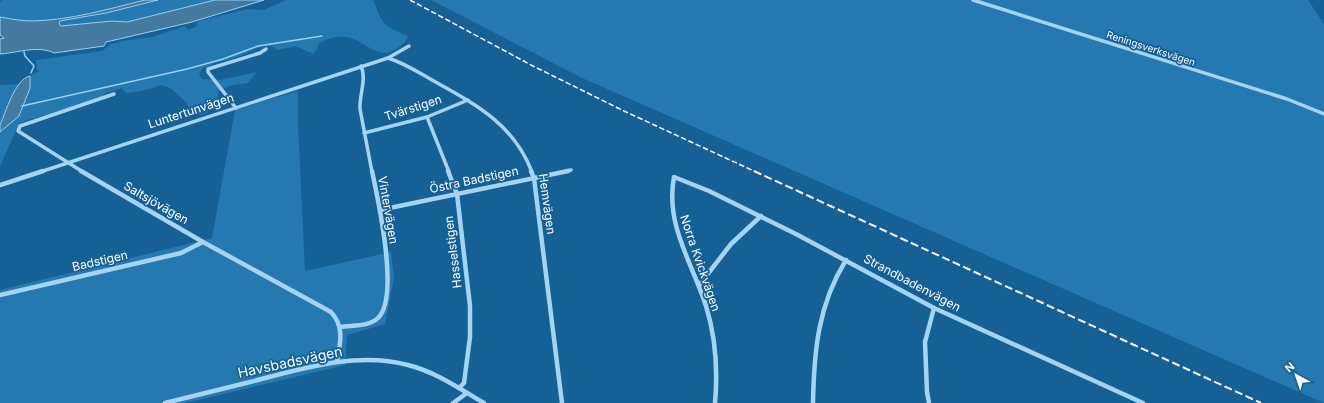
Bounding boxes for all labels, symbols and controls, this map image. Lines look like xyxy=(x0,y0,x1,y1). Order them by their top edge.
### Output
street label: Reningsverksvägen xyxy=(1105,28,1197,68)
street label: Luntertunvägen xyxy=(146,90,236,131)
street label: Tvärstigen xyxy=(382,91,443,124)
street label: Östra Badstigen xyxy=(428,163,520,196)
street label: Hemvägen xyxy=(536,173,559,235)
street label: Vintervägen xyxy=(375,175,402,245)
street label: Saltsjövägen xyxy=(121,178,191,227)
street label: Norra Kvickvägen xyxy=(677,213,724,313)
street label: Hasselstigen xyxy=(441,215,464,289)
street label: Badstigen xyxy=(71,247,129,274)
street label: Strandbadenvägen xyxy=(861,251,963,314)
street label: Havsbadsvägen xyxy=(236,342,344,381)
north arrow xyxy=(1276,355,1316,395)
text: N xyxy=(1282,359,1297,375)

